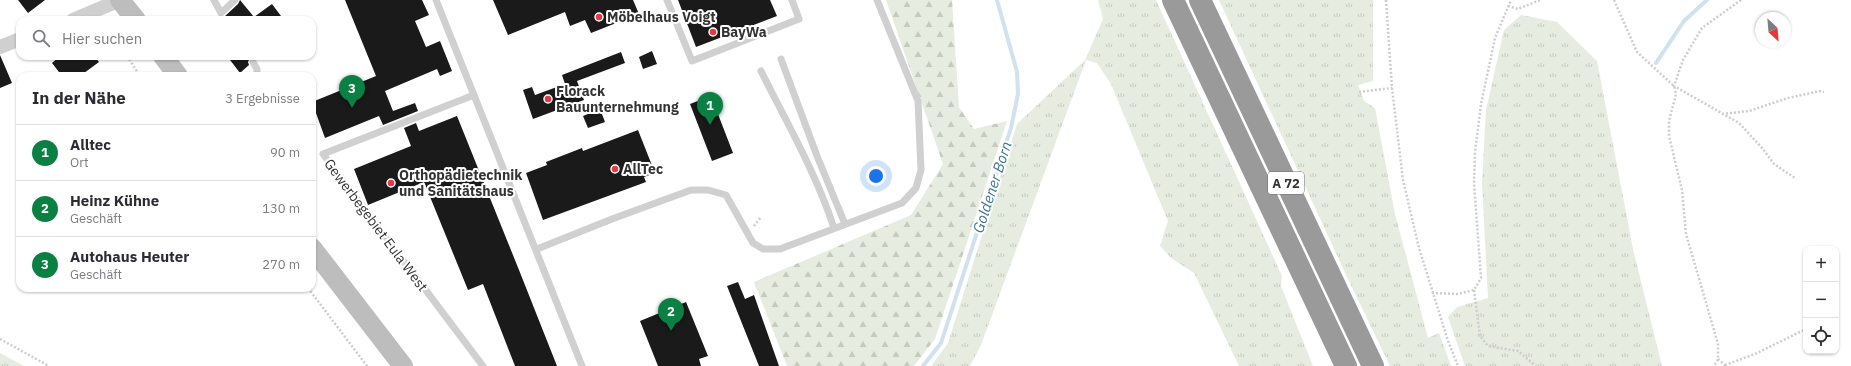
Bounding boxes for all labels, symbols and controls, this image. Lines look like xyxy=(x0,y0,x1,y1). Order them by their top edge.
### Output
place label: Möbelhaus Voigt xyxy=(607,8,716,26)
marker: Möbelhaus Voigt xyxy=(594,12,604,22)
north arrow xyxy=(1755,12,1791,48)
search box xyxy=(16,16,316,60)
place label: BayWa xyxy=(721,23,767,41)
icon: search xyxy=(30,27,52,49)
marker: BayWa xyxy=(708,27,718,37)
text: Hier suchen xyxy=(62,29,142,48)
pin: 3 xyxy=(339,75,365,108)
place label: Florack Bauunternehmung xyxy=(556,82,679,116)
text: In der Nähe xyxy=(32,87,126,109)
text: 3 Ergebnisse xyxy=(225,90,300,107)
pin: 1 xyxy=(697,92,723,125)
marker: Florack Bauunternehmung xyxy=(543,94,553,104)
text: Alltec xyxy=(70,135,111,154)
water label: Goldener Born xyxy=(968,139,1016,235)
text: 1 xyxy=(41,144,49,161)
text: 90 m xyxy=(270,144,300,161)
text: Ort xyxy=(70,154,89,171)
street label: Gewerbegebiet Eula West xyxy=(320,155,432,295)
place label: AllTec xyxy=(623,160,663,178)
marker: AllTec xyxy=(610,164,620,174)
place label: Orthopädietechnik und Sanitätshaus xyxy=(399,166,523,200)
your location xyxy=(866,166,886,186)
road number: A 72 xyxy=(1268,172,1304,194)
marker: Orthopädietechnik und Sanitätshaus xyxy=(386,178,396,188)
text: Heinz Kühne xyxy=(70,191,159,210)
text: 2 xyxy=(41,200,49,217)
text: 130 m xyxy=(262,200,300,217)
text: Geschäft xyxy=(70,210,122,227)
map controls xyxy=(1803,246,1839,354)
button: + xyxy=(1803,246,1839,282)
text: Autohaus Heuter xyxy=(70,247,189,266)
text: 3 xyxy=(41,256,49,273)
text: 270 m xyxy=(262,256,300,273)
text: Geschäft xyxy=(70,266,122,283)
button: − xyxy=(1803,282,1839,318)
pin: 2 xyxy=(658,298,684,331)
button: locate xyxy=(1803,318,1839,354)

